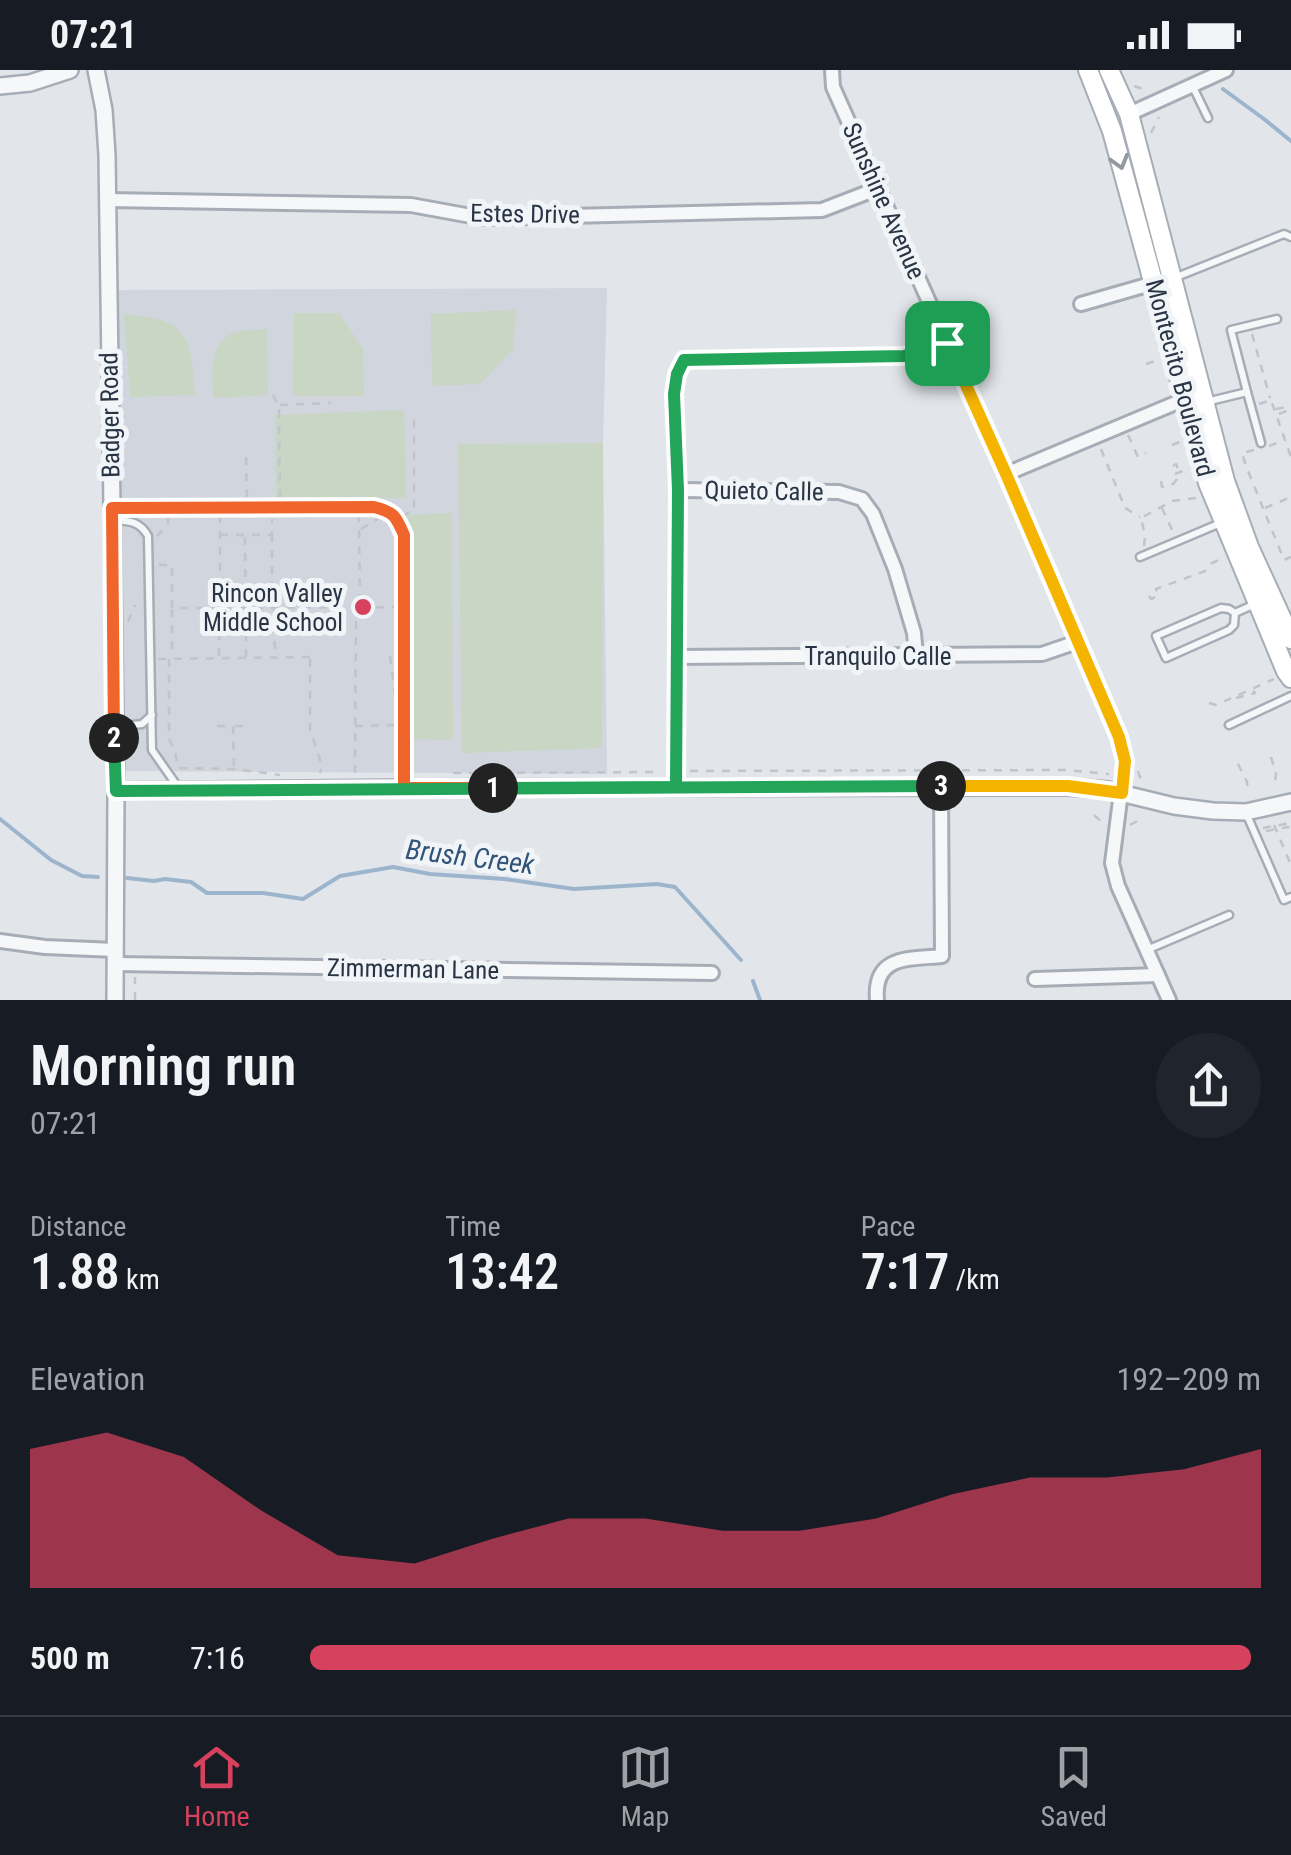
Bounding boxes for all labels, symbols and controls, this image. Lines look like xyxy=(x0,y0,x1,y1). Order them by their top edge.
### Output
text: 07:21 xyxy=(50,13,137,57)
street label: Sunshine Avenue xyxy=(837,118,931,284)
one-way arrow xyxy=(1109,153,1130,170)
street label: Estes Drive xyxy=(470,199,580,229)
street label: Montecito Boulevard xyxy=(1140,276,1220,480)
pin xyxy=(905,301,990,386)
icon: arrive xyxy=(920,316,975,371)
street label: Badger Road xyxy=(94,352,126,478)
street label: Quieto Calle xyxy=(704,475,824,507)
place label: Rincon Valley Middle School xyxy=(203,579,343,637)
marker: Rincon Valley Middle School xyxy=(352,596,374,618)
street label: Tranquilo Calle xyxy=(804,642,952,671)
pin: 2 xyxy=(89,713,139,763)
text: 2 xyxy=(107,721,121,754)
pin: 3 xyxy=(916,761,966,811)
pin: 1 xyxy=(468,763,518,813)
text: 3 xyxy=(934,769,948,802)
text: 1 xyxy=(486,771,500,804)
water label: Brush Creek xyxy=(404,833,537,881)
street label: Zimmerman Lane xyxy=(327,953,499,985)
button: share xyxy=(1156,1033,1261,1138)
text: Morning run xyxy=(30,1034,296,1098)
text: 07:21 xyxy=(30,1104,101,1142)
text: Distance xyxy=(30,1210,127,1243)
text: Time xyxy=(445,1210,501,1243)
text: Pace xyxy=(861,1210,916,1243)
text: 1.88 xyxy=(30,1243,120,1301)
text: 13:42 xyxy=(445,1243,559,1301)
text: 7:17 xyxy=(861,1243,949,1301)
text: km xyxy=(120,1263,160,1296)
text: /km xyxy=(949,1263,1000,1296)
text: Elevation xyxy=(30,1360,145,1398)
text: 192–209 m xyxy=(1116,1360,1261,1398)
text: 500 m xyxy=(30,1639,110,1677)
text: 7:16 xyxy=(190,1639,245,1677)
tab: Home xyxy=(184,1740,250,1833)
tab: Map xyxy=(618,1740,673,1833)
tab: Saved xyxy=(1040,1740,1107,1833)

